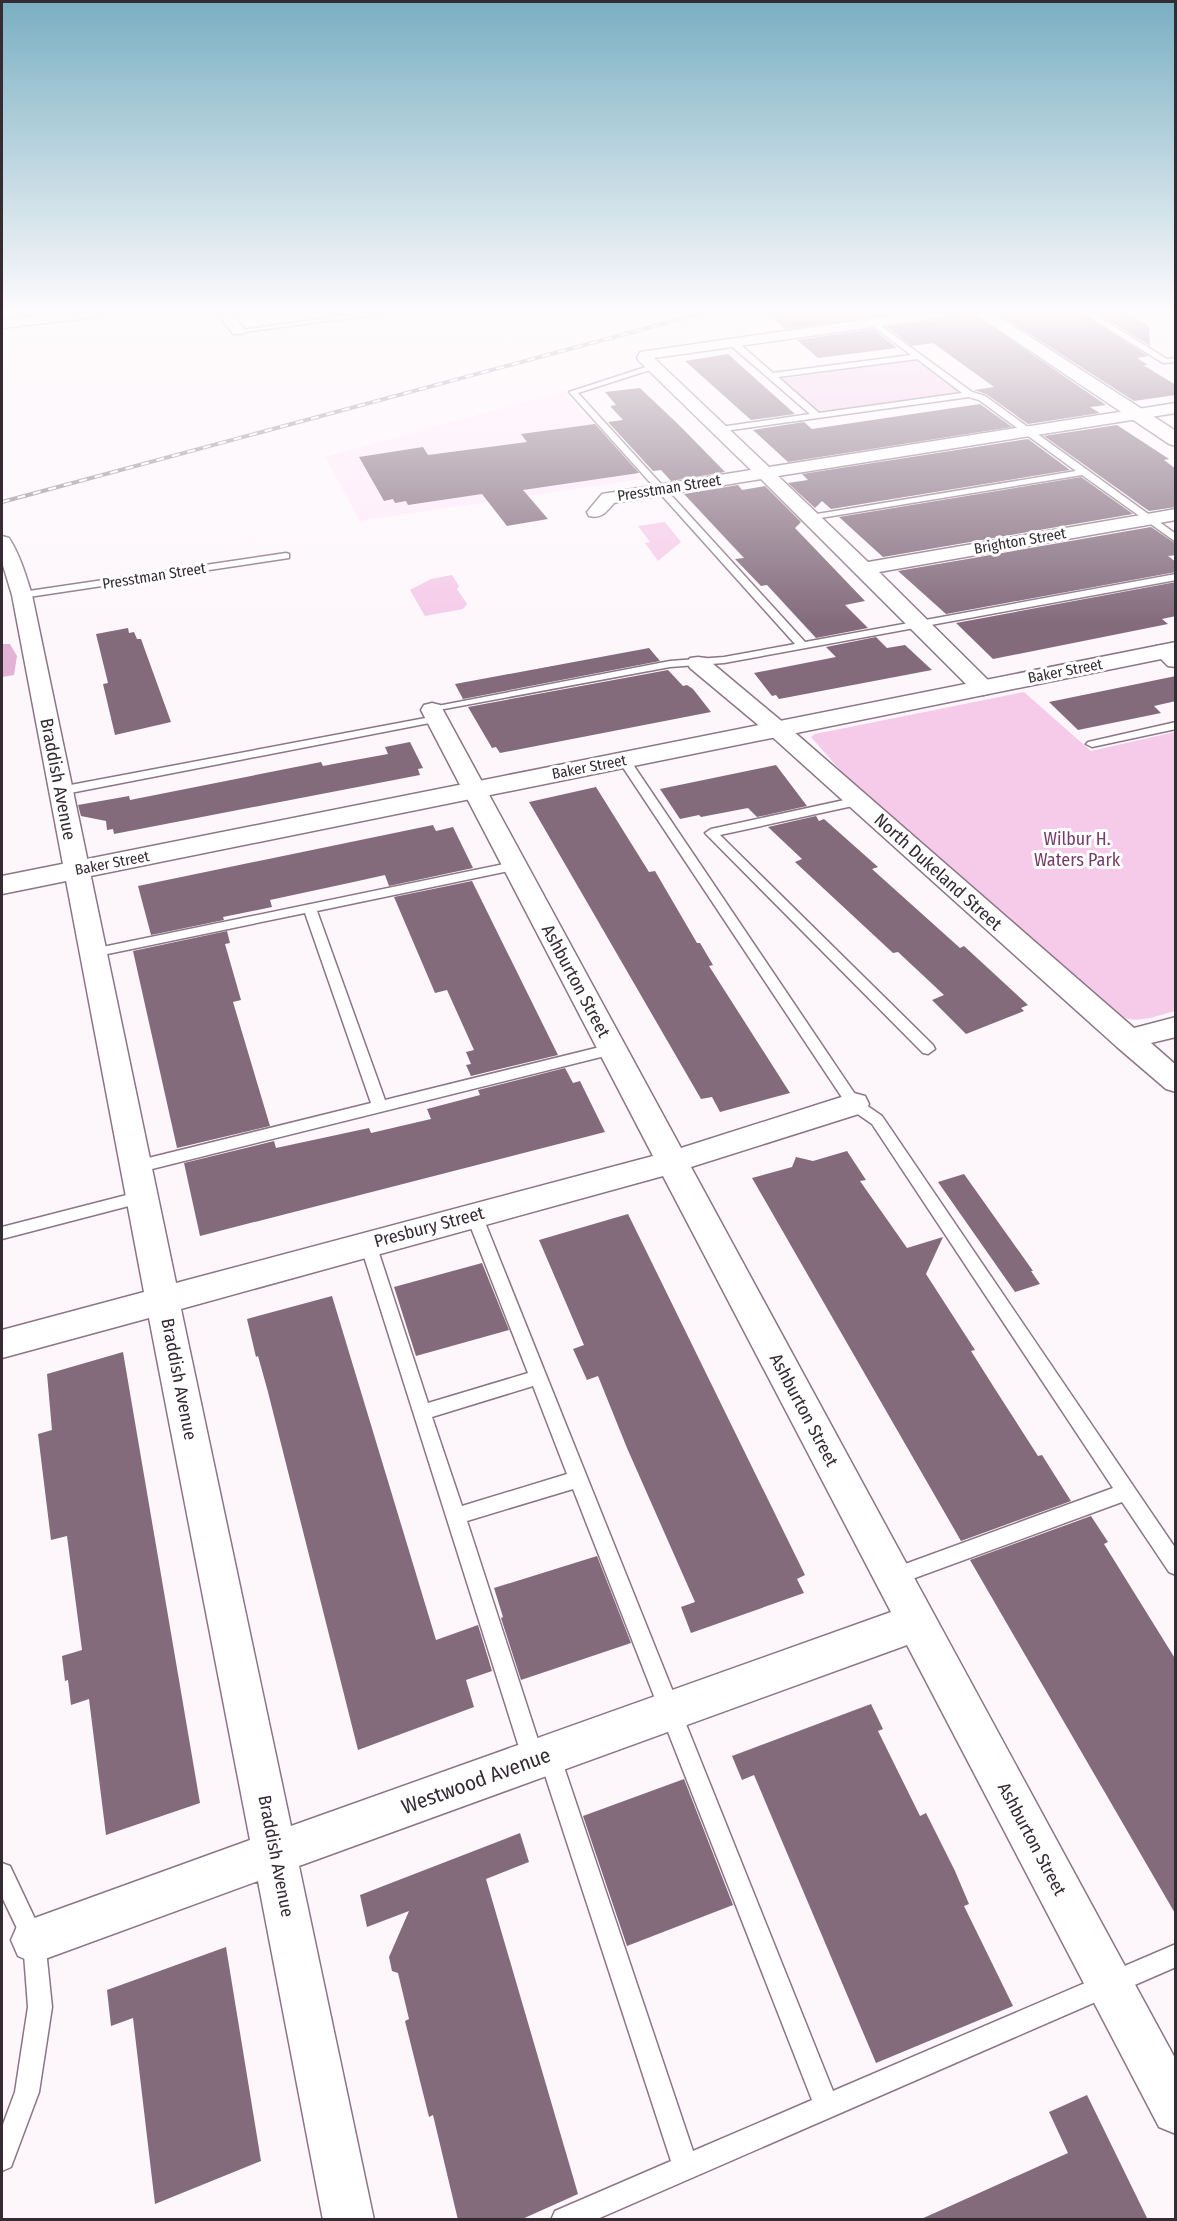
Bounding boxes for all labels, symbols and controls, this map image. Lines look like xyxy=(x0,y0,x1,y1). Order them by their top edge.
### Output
street label: Presstman Street xyxy=(616,471,722,505)
street label: Brighton Street xyxy=(973,524,1067,558)
street label: Presstman Street xyxy=(101,559,207,593)
street label: Baker Street xyxy=(1026,655,1104,687)
street label: Braddish Avenue xyxy=(35,716,81,842)
street label: Baker Street xyxy=(550,751,628,783)
street label: North Dukeland Street xyxy=(870,809,1007,935)
park label: Wilbur H. Waters Park xyxy=(1034,828,1121,871)
street label: Baker Street xyxy=(73,847,151,879)
street label: Ashburton Street xyxy=(537,921,615,1041)
street label: Presbury Street xyxy=(371,1202,487,1252)
street label: Braddish Avenue xyxy=(156,1316,202,1442)
street label: Ashburton Street xyxy=(765,1350,843,1470)
street label: Westwood Avenue xyxy=(398,1742,554,1820)
street label: Ashburton Street xyxy=(993,1779,1071,1899)
street label: Braddish Avenue xyxy=(253,1793,299,1919)

